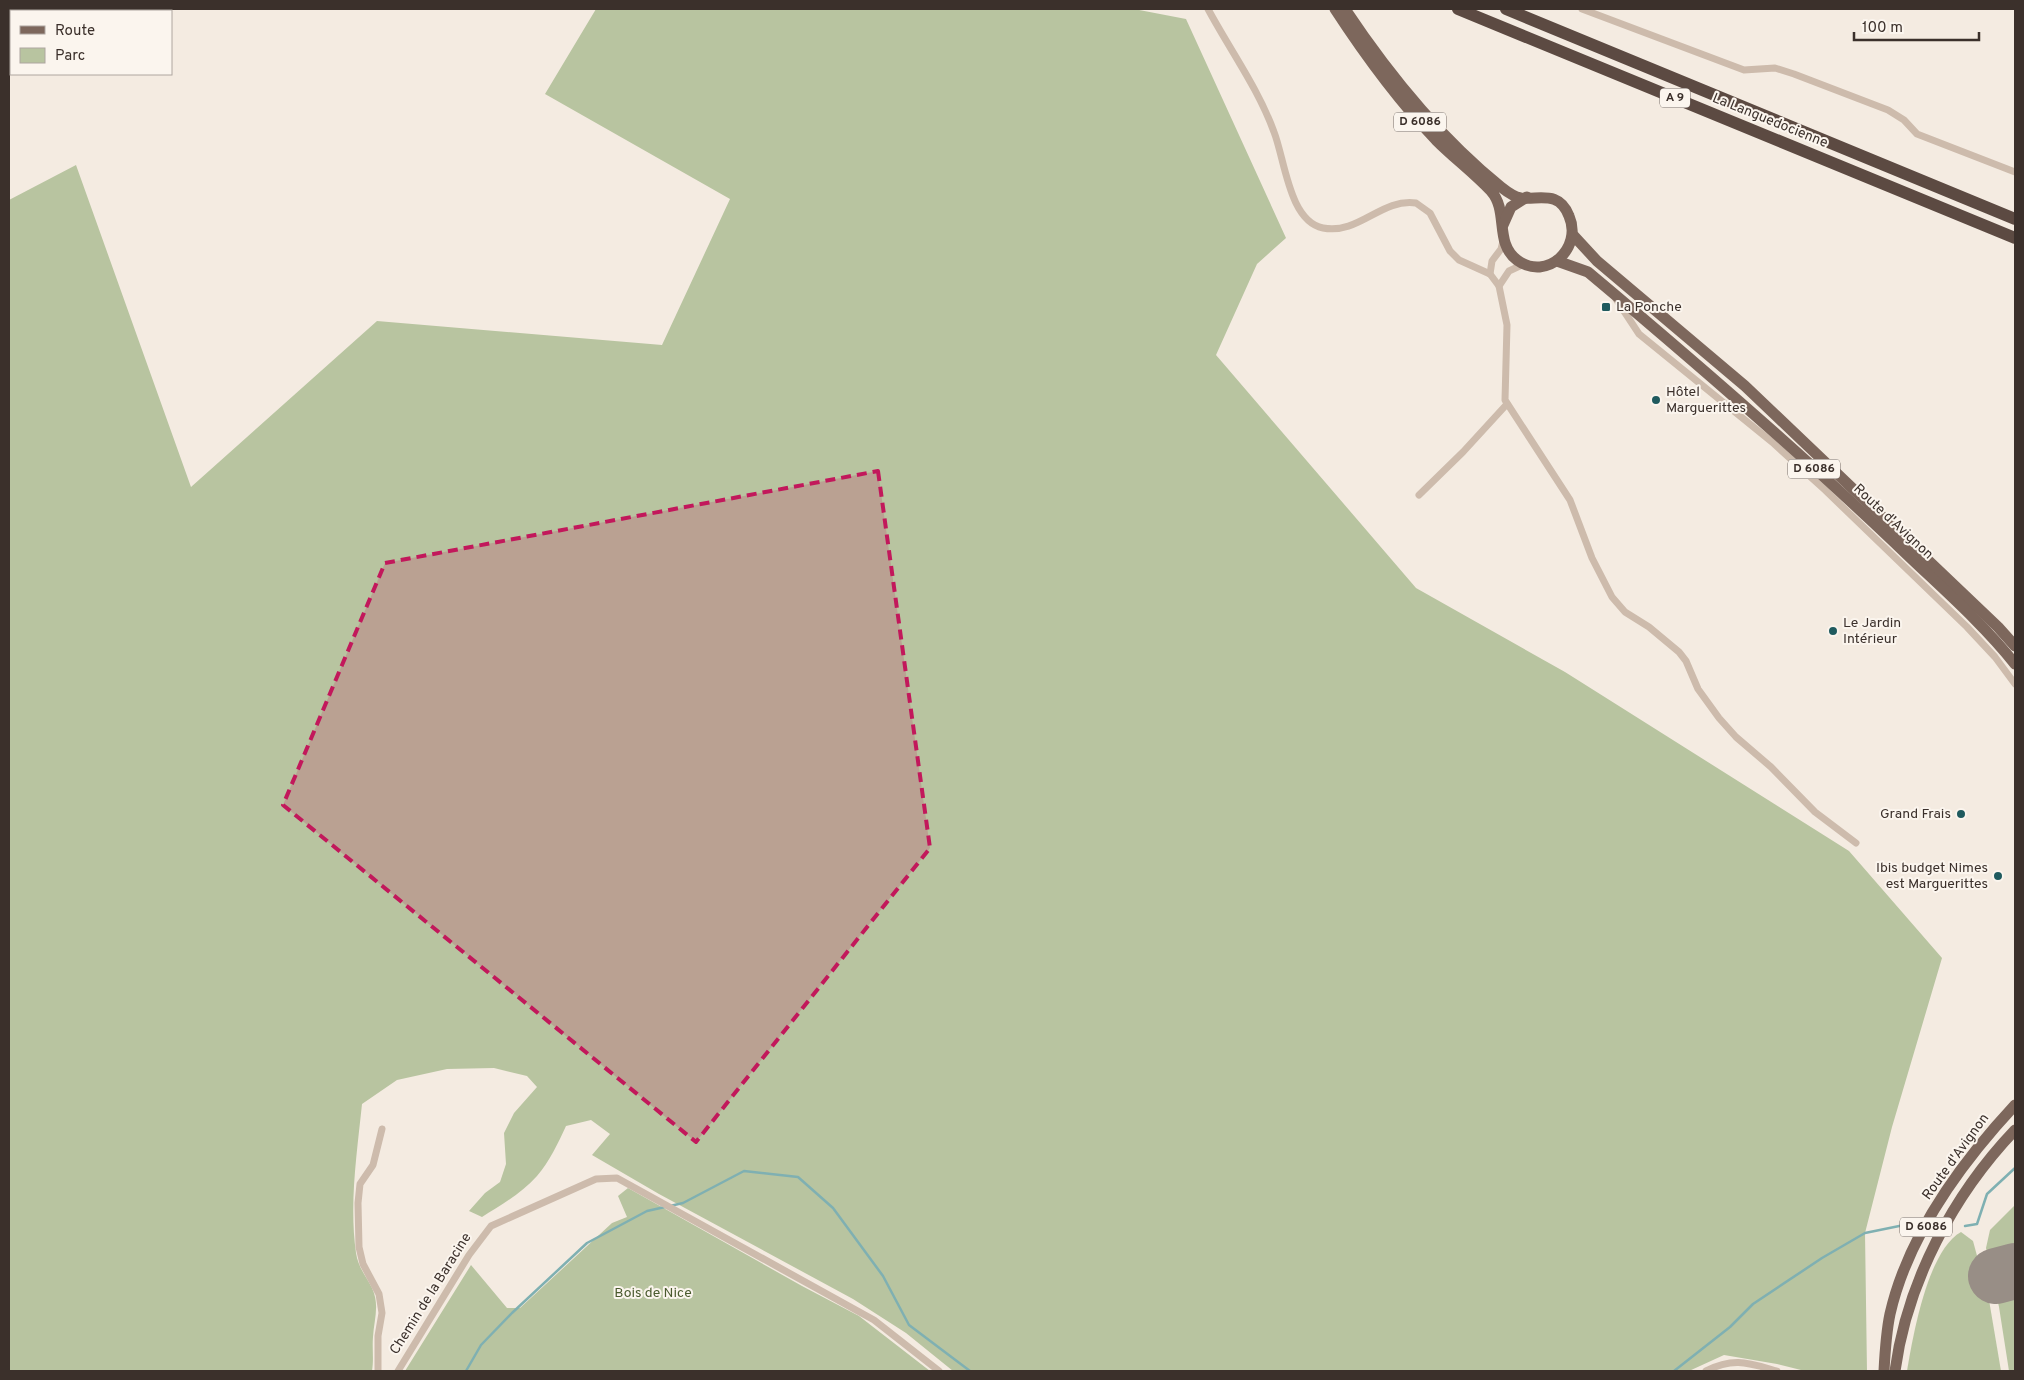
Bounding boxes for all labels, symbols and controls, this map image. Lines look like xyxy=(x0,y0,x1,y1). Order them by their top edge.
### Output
legend xyxy=(10,10,172,75)
scale bar xyxy=(1854,10,1979,42)
text: 100 m xyxy=(1862,19,1903,38)
text: Route xyxy=(55,22,95,41)
text: Parc xyxy=(55,47,85,66)
road number: A 9 xyxy=(1660,89,1690,108)
street label: La Languedocienne xyxy=(1710,90,1830,152)
road number: D 6086 xyxy=(1394,112,1446,132)
place label: La Ponche xyxy=(1616,299,1682,316)
marker: La Ponche xyxy=(1600,301,1612,313)
place label: Hôtel Marguerittes xyxy=(1666,384,1746,417)
marker: Hôtel Marguerittes xyxy=(1650,394,1662,406)
road number: D 6086 xyxy=(1788,459,1840,478)
street label: Route d'Avignon xyxy=(1850,481,1936,563)
place label: Le Jardin Intérieur xyxy=(1843,615,1901,648)
marker: Le Jardin Intérieur xyxy=(1827,625,1839,637)
place label: Grand Frais xyxy=(1880,806,1951,823)
marker: Grand Frais xyxy=(1955,808,1967,820)
place label: Ibis budget Nimes est Marguerittes xyxy=(1876,860,1988,893)
marker: Ibis budget Nimes est Marguerittes xyxy=(1992,870,2004,882)
street label: Route d'Avignon xyxy=(1919,1110,1993,1204)
road number: D 6086 xyxy=(1900,1218,1952,1236)
street label: Chemin de la Baracine xyxy=(387,1230,475,1358)
park label: Bois de Nice xyxy=(614,1285,692,1302)

